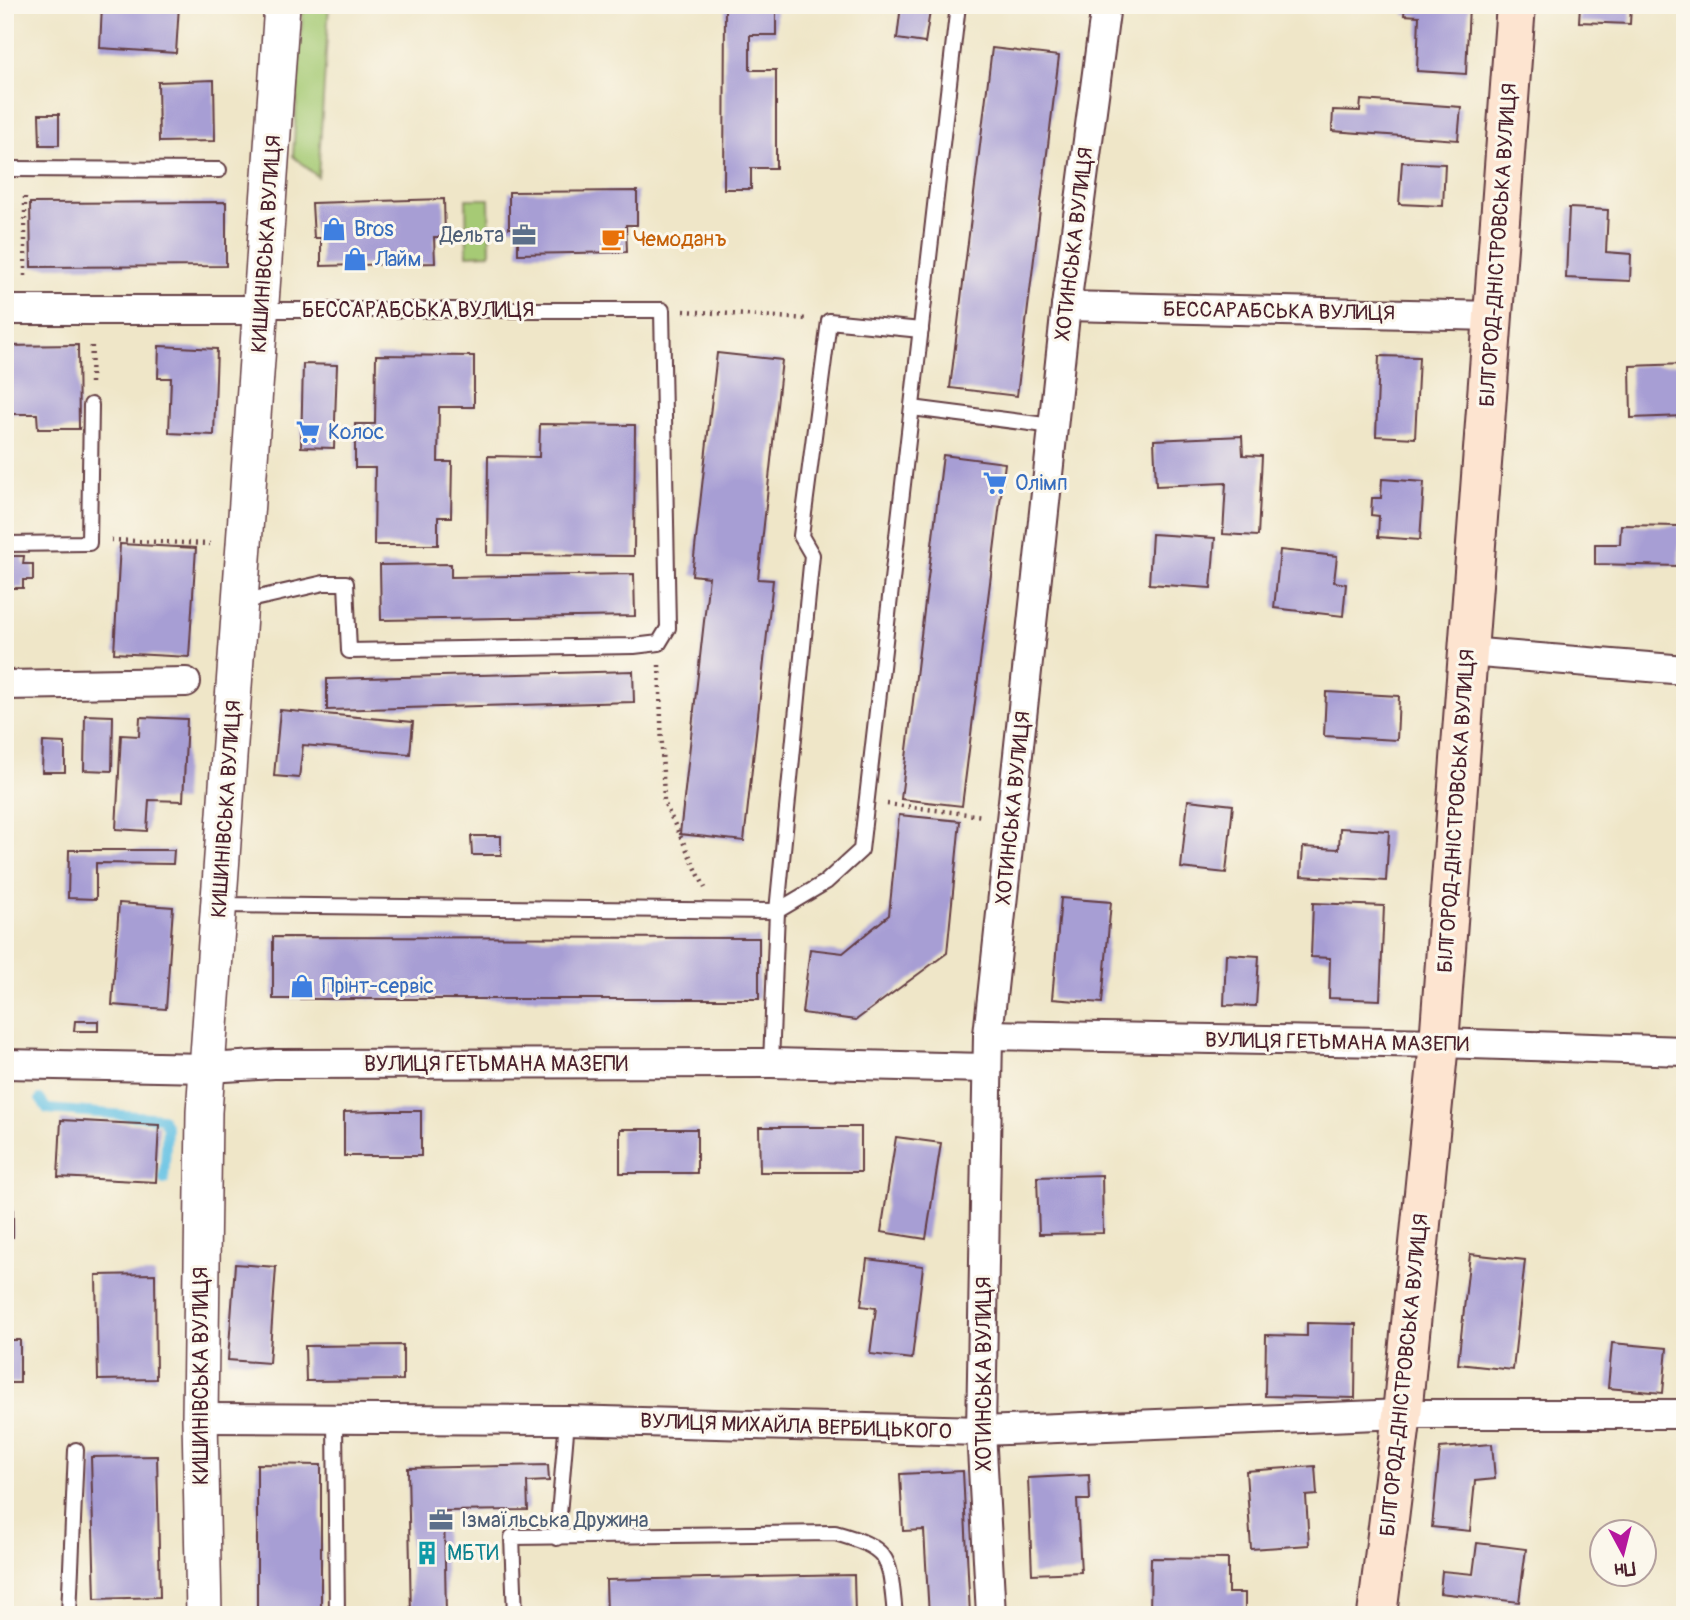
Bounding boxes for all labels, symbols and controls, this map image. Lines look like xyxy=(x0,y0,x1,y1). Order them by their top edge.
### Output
street label: БІЛГОРОД-ДНІСТРОВСЬКА ВУЛИЦЯ xyxy=(1474,82,1523,408)
street label: КИШИНІВСЬКА ВУЛИЦЯ xyxy=(245,134,288,354)
street label: ХОТИНСЬКА ВУЛИЦЯ xyxy=(1049,146,1100,342)
shop icon: Bros xyxy=(320,215,348,243)
place label: Bros xyxy=(354,216,394,243)
office icon: Дельта xyxy=(510,221,538,249)
place label: Дельта xyxy=(439,222,504,249)
cafe icon: Чемоданъ xyxy=(599,225,627,253)
place label: Чемоданъ xyxy=(633,226,727,253)
shop icon: Лайм xyxy=(341,245,369,273)
place label: Лайм xyxy=(374,246,421,273)
street label: БЕССАРАБСЬКА ВУЛИЦЯ xyxy=(1163,296,1395,327)
street label: БЕССАРАБСЬКА ВУЛИЦЯ xyxy=(302,297,534,324)
supermarket icon: Колос xyxy=(294,418,322,446)
place label: Колос xyxy=(328,419,384,446)
supermarket icon: Олімп xyxy=(981,469,1009,497)
place label: Олімп xyxy=(1015,470,1068,497)
street label: БІЛГОРОД-ДНІСТРОВСЬКА ВУЛИЦЯ xyxy=(1432,648,1481,974)
street label: КИШИНІВСЬКА ВУЛИЦЯ xyxy=(205,699,248,919)
street label: ХОТИНСЬКА ВУЛИЦЯ xyxy=(990,710,1037,906)
shop icon: Прінт-сервіс xyxy=(288,972,316,1000)
place label: Прінт-сервіс xyxy=(322,973,434,1000)
street label: ВУЛИЦЯ ГЕТЬМАНА МАЗЕПИ xyxy=(1205,1027,1469,1058)
street label: ВУЛИЦЯ ГЕТЬМАНА МАЗЕПИ xyxy=(364,1051,628,1078)
street label: БІЛГОРОД-ДНІСТРОВСЬКА ВУЛИЦЯ xyxy=(1374,1212,1435,1538)
street label: КИШИНІВСЬКА ВУЛИЦЯ xyxy=(188,1267,215,1485)
street label: ХОТИНСЬКА ВУЛИЦЯ xyxy=(971,1277,998,1471)
street label: ВУЛИЦЯ МИХАЙЛА ВЕРБИЦЬКОГО xyxy=(640,1408,952,1445)
office icon: Ізмаїльська Дружина xyxy=(427,1506,455,1534)
place label: Ізмаїльська Дружина xyxy=(461,1507,648,1534)
north arrow xyxy=(1588,1518,1658,1588)
building icon: МБТИ xyxy=(413,1539,441,1567)
place label: МБТИ xyxy=(447,1540,499,1567)
text: Пн xyxy=(1613,1556,1637,1582)

